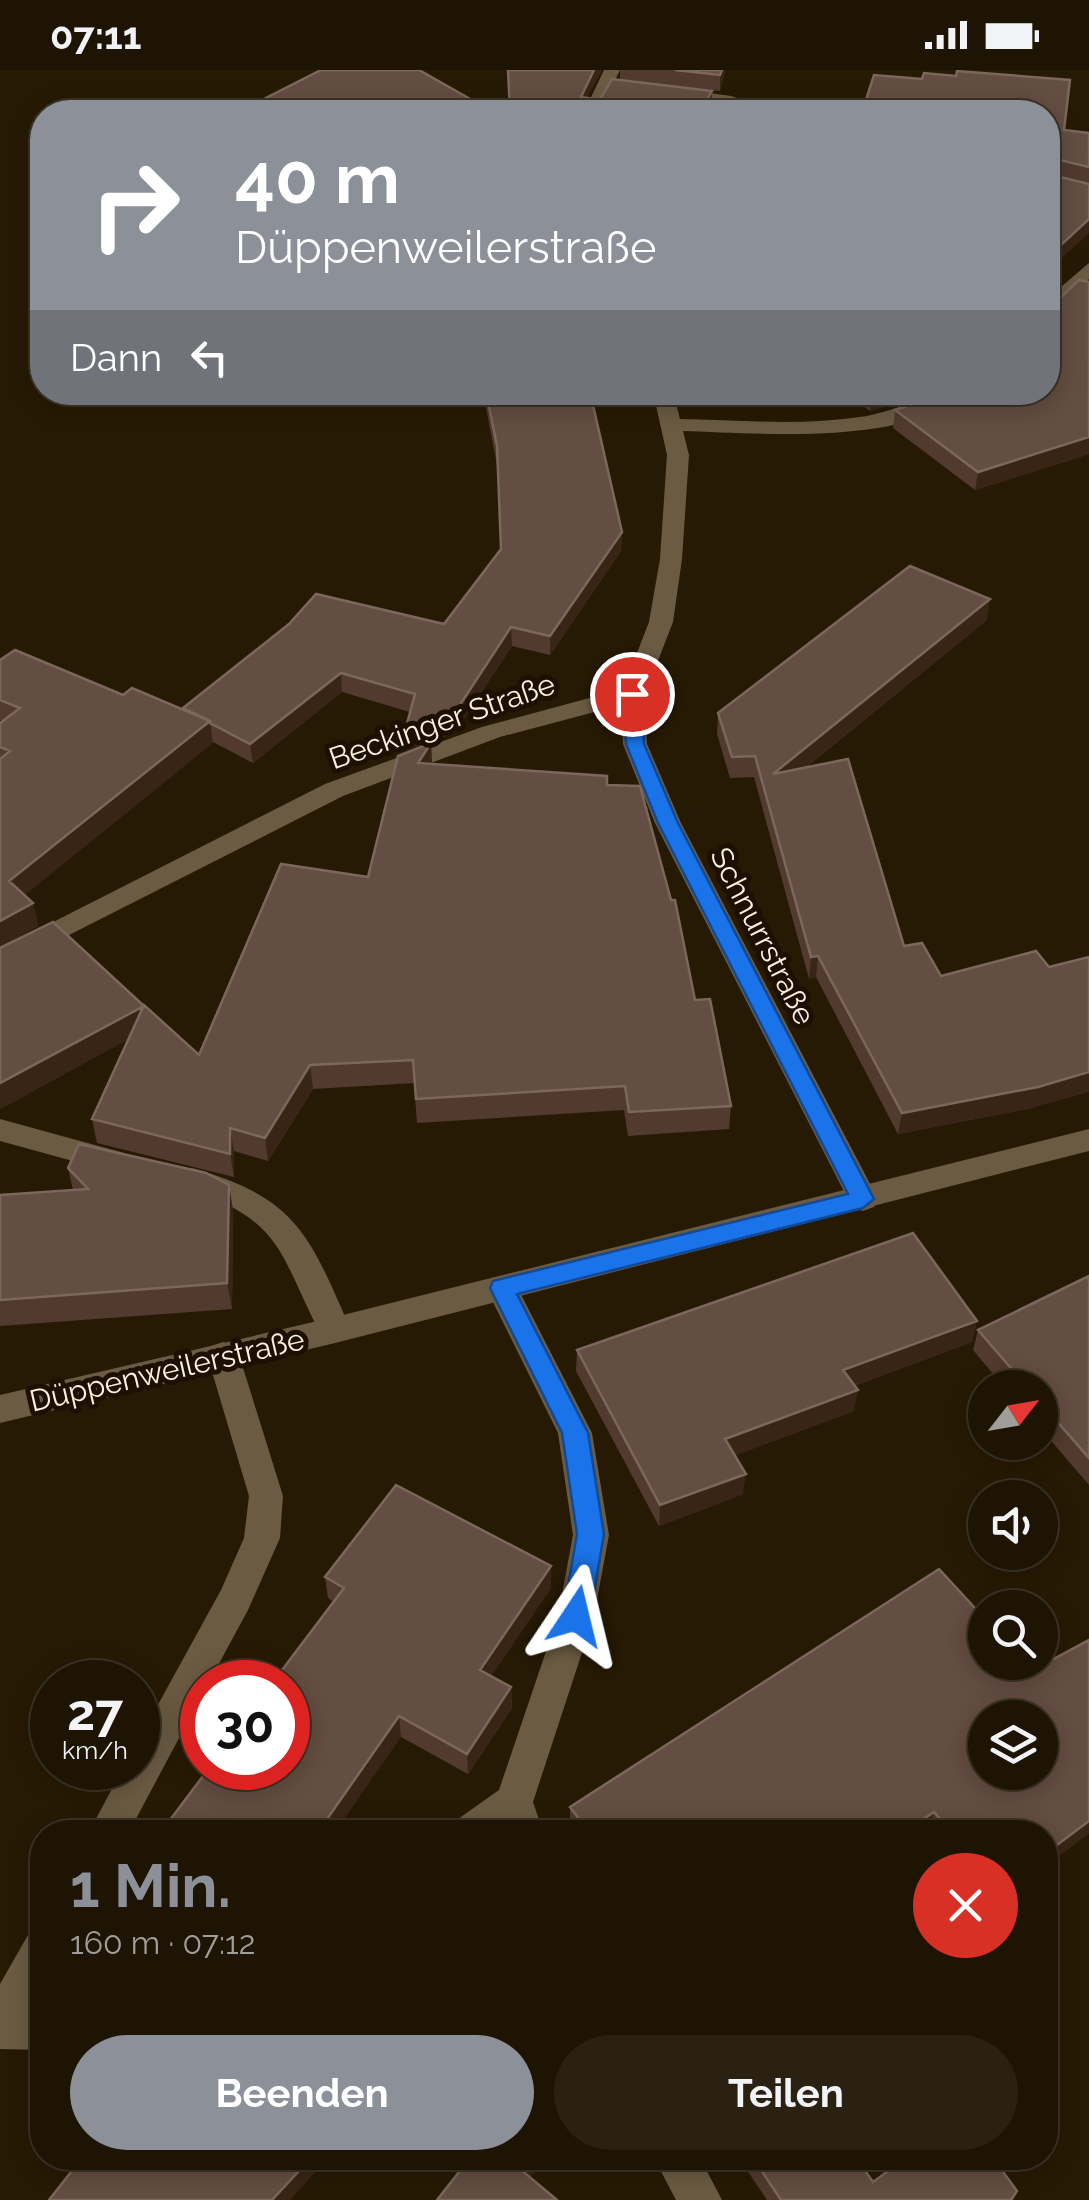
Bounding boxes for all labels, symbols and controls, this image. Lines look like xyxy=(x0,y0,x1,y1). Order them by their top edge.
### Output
text: 07:11 xyxy=(50,13,142,58)
text: 40 m xyxy=(235,137,400,219)
icon: right xyxy=(70,140,200,270)
text: Düppenweilerstraße xyxy=(235,221,656,274)
icon: left xyxy=(182,330,237,385)
text: Dann xyxy=(70,335,162,380)
pin xyxy=(590,652,675,737)
street label: Beckinger Straße xyxy=(324,666,560,776)
icon: arrive xyxy=(605,667,660,722)
street label: Schnurrstraße xyxy=(703,842,823,1030)
street label: Düppenweilerstraße xyxy=(26,1321,308,1419)
north arrow xyxy=(968,1370,1058,1460)
map controls xyxy=(968,1370,1058,1790)
button: sound xyxy=(968,1480,1058,1570)
position arrow xyxy=(524,1564,628,1668)
button: search xyxy=(968,1590,1058,1680)
speed limit sign: 30 xyxy=(180,1660,310,1790)
text: 27 xyxy=(67,1683,123,1742)
button: layers xyxy=(968,1700,1058,1790)
text: km/h xyxy=(62,1735,128,1765)
text: 1 Min. xyxy=(70,1851,231,1921)
button: close xyxy=(913,1853,1018,1958)
text: 160 m · 07:12 xyxy=(70,1924,255,1961)
button: Beenden xyxy=(70,2035,534,2150)
button: Teilen xyxy=(554,2035,1018,2150)

